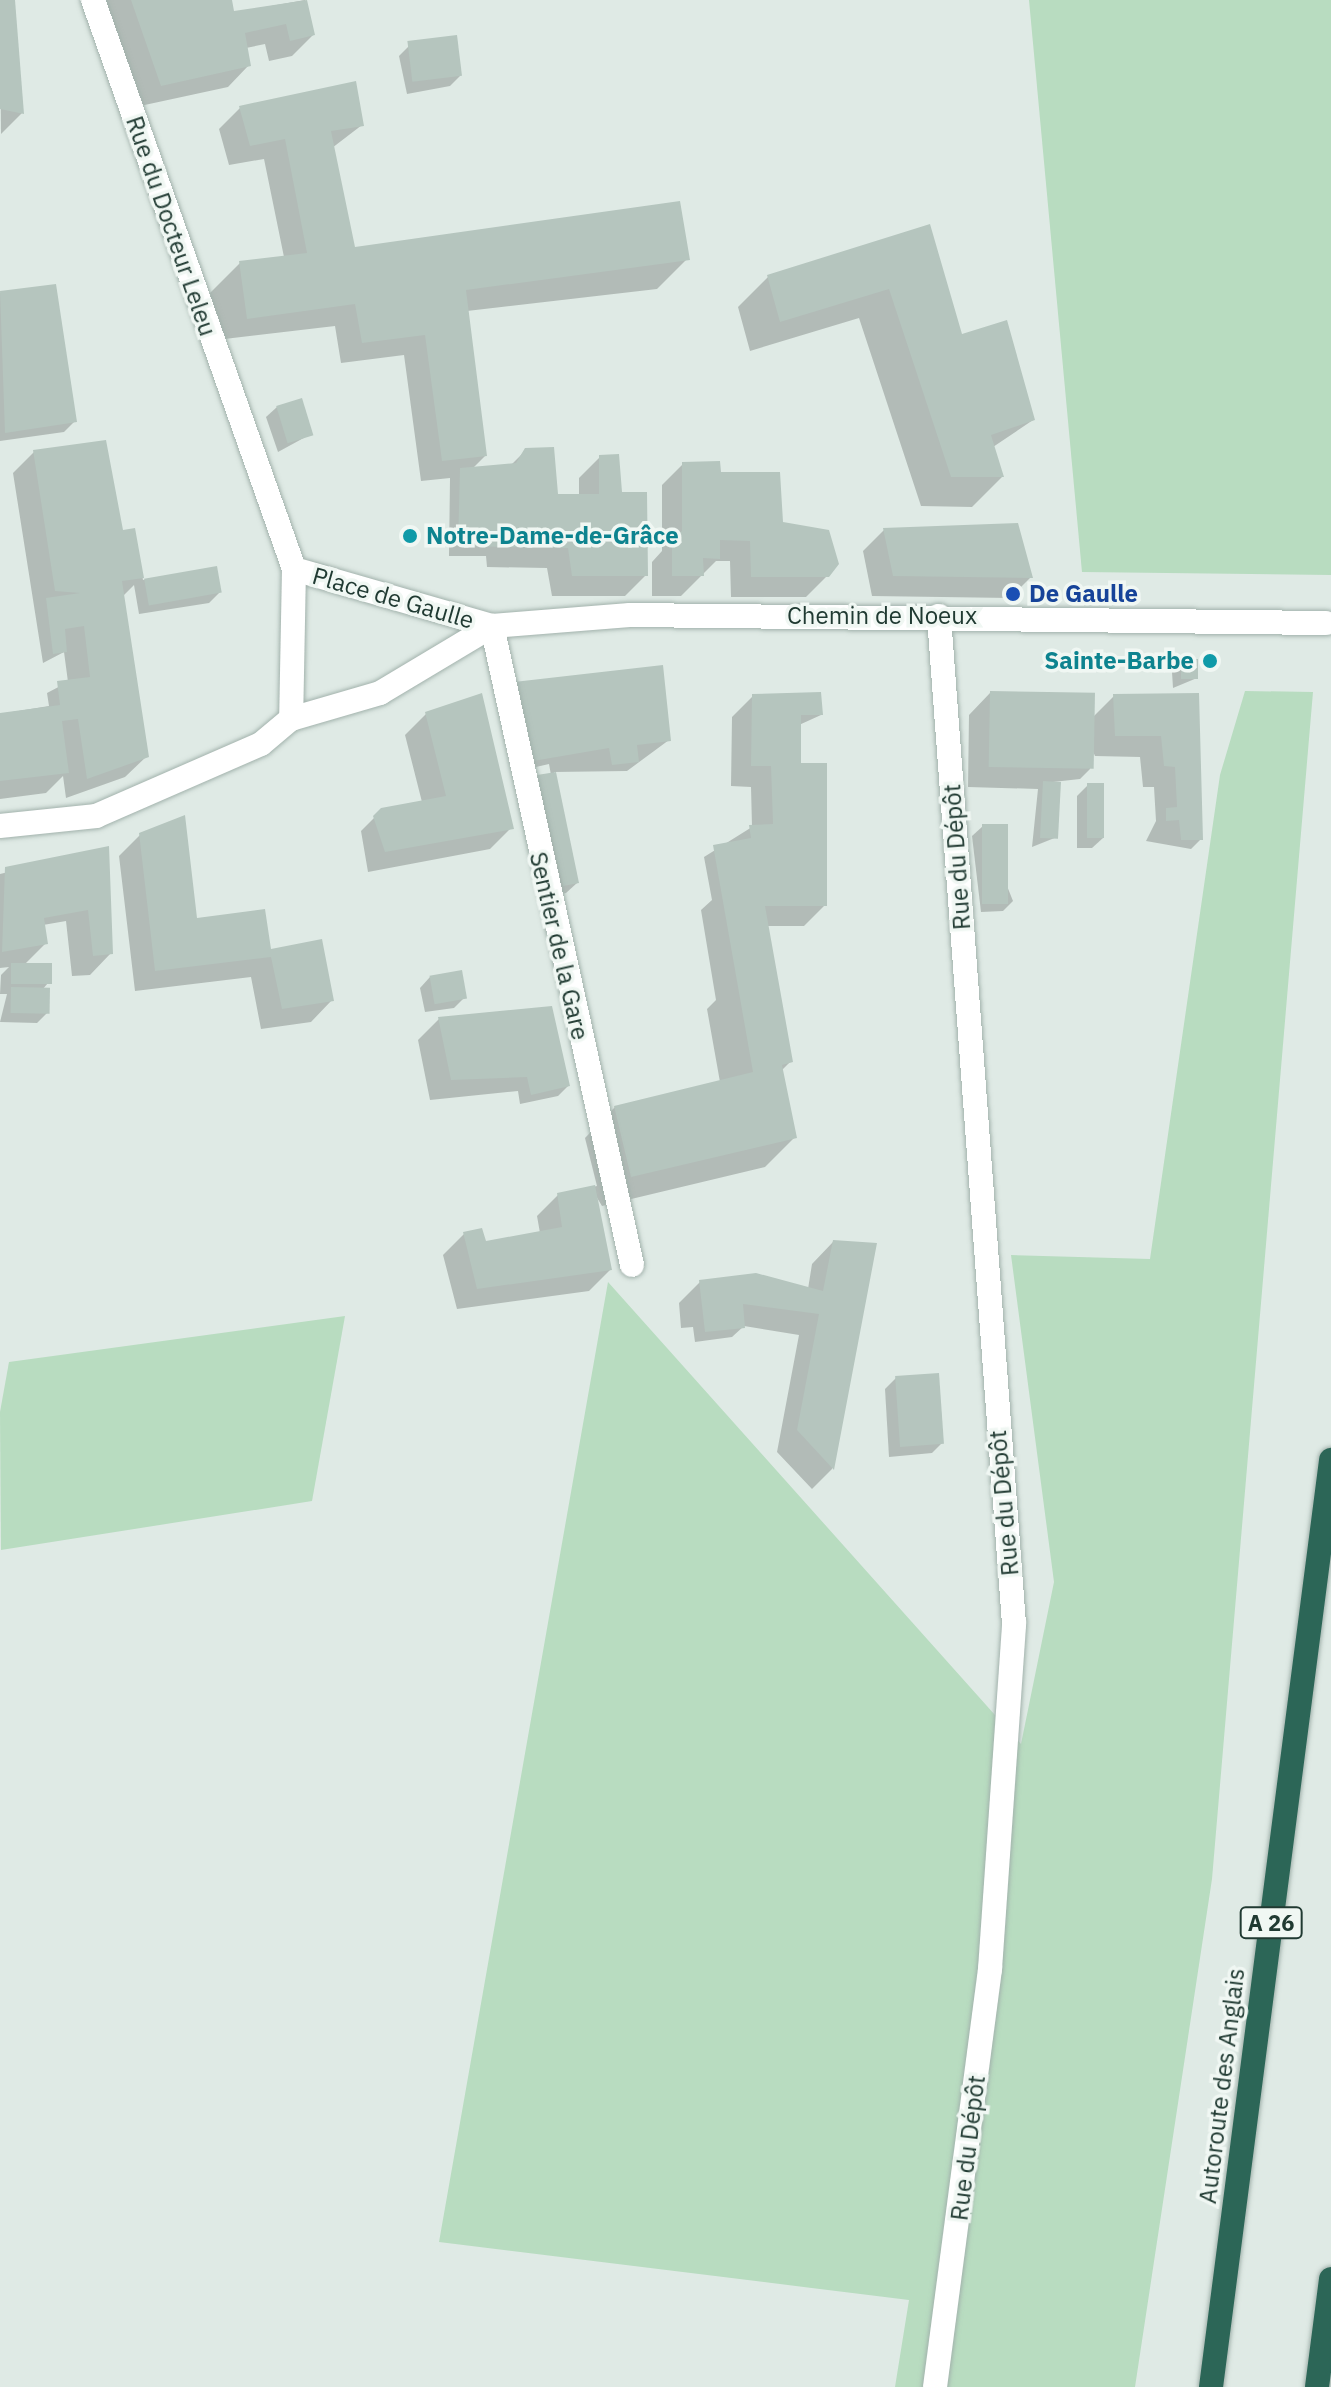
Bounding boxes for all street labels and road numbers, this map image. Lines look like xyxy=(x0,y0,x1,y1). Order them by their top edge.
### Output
street label: Rue du Docteur Leleu xyxy=(120,112,222,340)
street label: Place de Gaulle xyxy=(309,561,477,635)
street label: Chemin de Noeux xyxy=(787,602,977,630)
street label: Rue du Dépôt xyxy=(938,783,976,931)
street label: Sentier de la Gare xyxy=(523,849,595,1043)
street label: Rue du Dépôt xyxy=(983,1429,1025,1577)
road number: A 26 xyxy=(1239,1905,1303,1941)
street label: Autoroute des Anglais xyxy=(1193,1967,1251,2205)
street label: Rue du Dépôt xyxy=(945,2074,991,2222)

